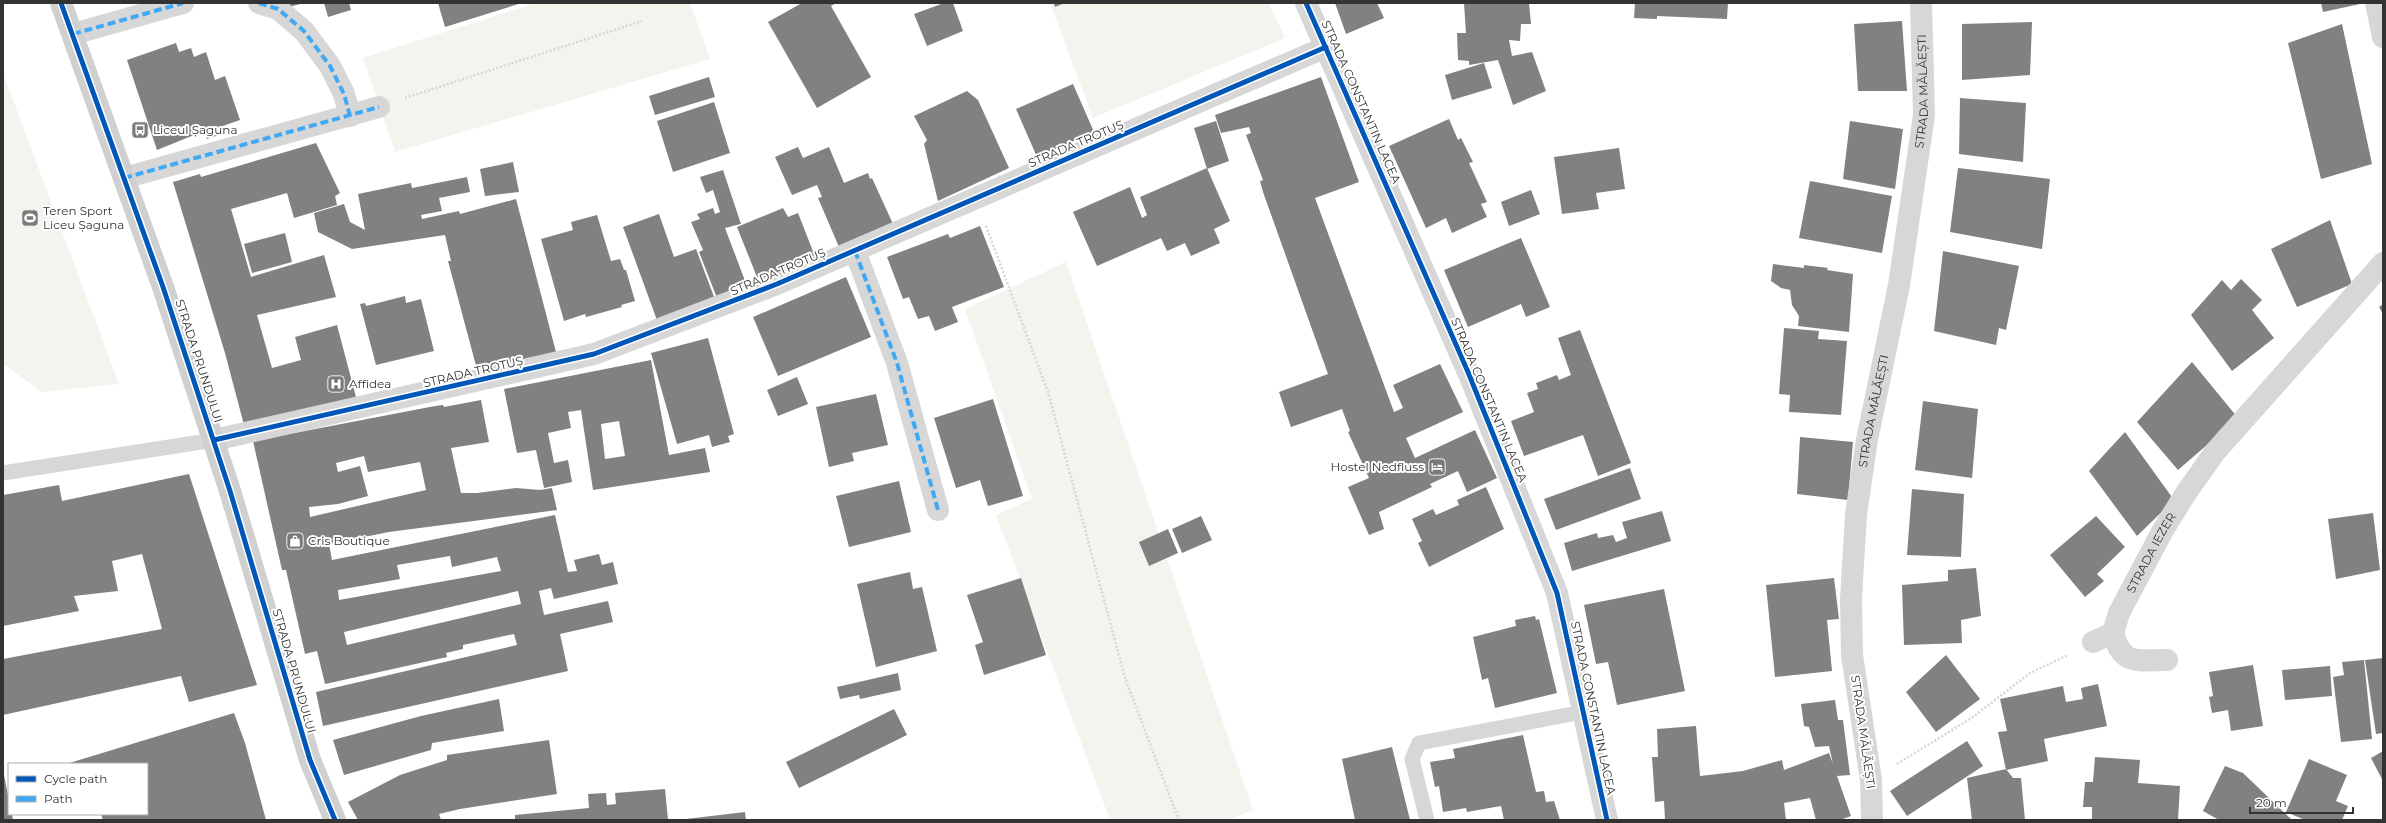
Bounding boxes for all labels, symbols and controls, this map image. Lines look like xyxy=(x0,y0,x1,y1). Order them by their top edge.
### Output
street label: STRADA CONSTANTIN LACEA xyxy=(1319,18,1404,186)
street label: STRADA MĂLĂEȘTI xyxy=(1911,34,1931,149)
street label: STRADA TROTUȘ xyxy=(1026,117,1126,170)
bus stop icon: Liceul Șaguna xyxy=(130,120,150,140)
place label: Liceul Șaguna xyxy=(153,122,238,137)
place label: Teren Sport Liceu Șaguna xyxy=(43,203,124,232)
sports icon: Teren Sport Liceu Șaguna xyxy=(20,208,40,228)
street label: STRADA TROTUȘ xyxy=(728,245,828,298)
street label: STRADA PRUNDULUI xyxy=(172,297,227,424)
street label: STRADA CONSTANTIN LACEA xyxy=(1448,315,1531,485)
street label: STRADA TROTUȘ xyxy=(421,353,524,390)
street label: STRADA MĂLĂEȘTI xyxy=(1855,353,1891,468)
hospital icon: Affidea xyxy=(326,374,346,394)
place label: Affidea xyxy=(349,376,391,391)
hotel icon: Hostel Nedfluss xyxy=(1427,457,1447,477)
place label: Hostel Nedfluss xyxy=(1330,459,1424,474)
street label: STRADA IEZER xyxy=(2123,510,2179,595)
shop icon: Cris Boutique xyxy=(285,531,305,551)
place label: Cris Boutique xyxy=(308,533,390,548)
street label: STRADA PRUNDULUI xyxy=(270,607,319,735)
street label: STRADA CONSTANTIN LACEA xyxy=(1568,620,1619,796)
street label: STRADA MĂLĂEȘTI xyxy=(1848,674,1879,790)
legend xyxy=(8,763,148,815)
text: Cycle path xyxy=(44,771,107,786)
scale bar xyxy=(2250,789,2353,815)
text: Path xyxy=(44,791,73,806)
text: 20 m xyxy=(2256,795,2287,810)

